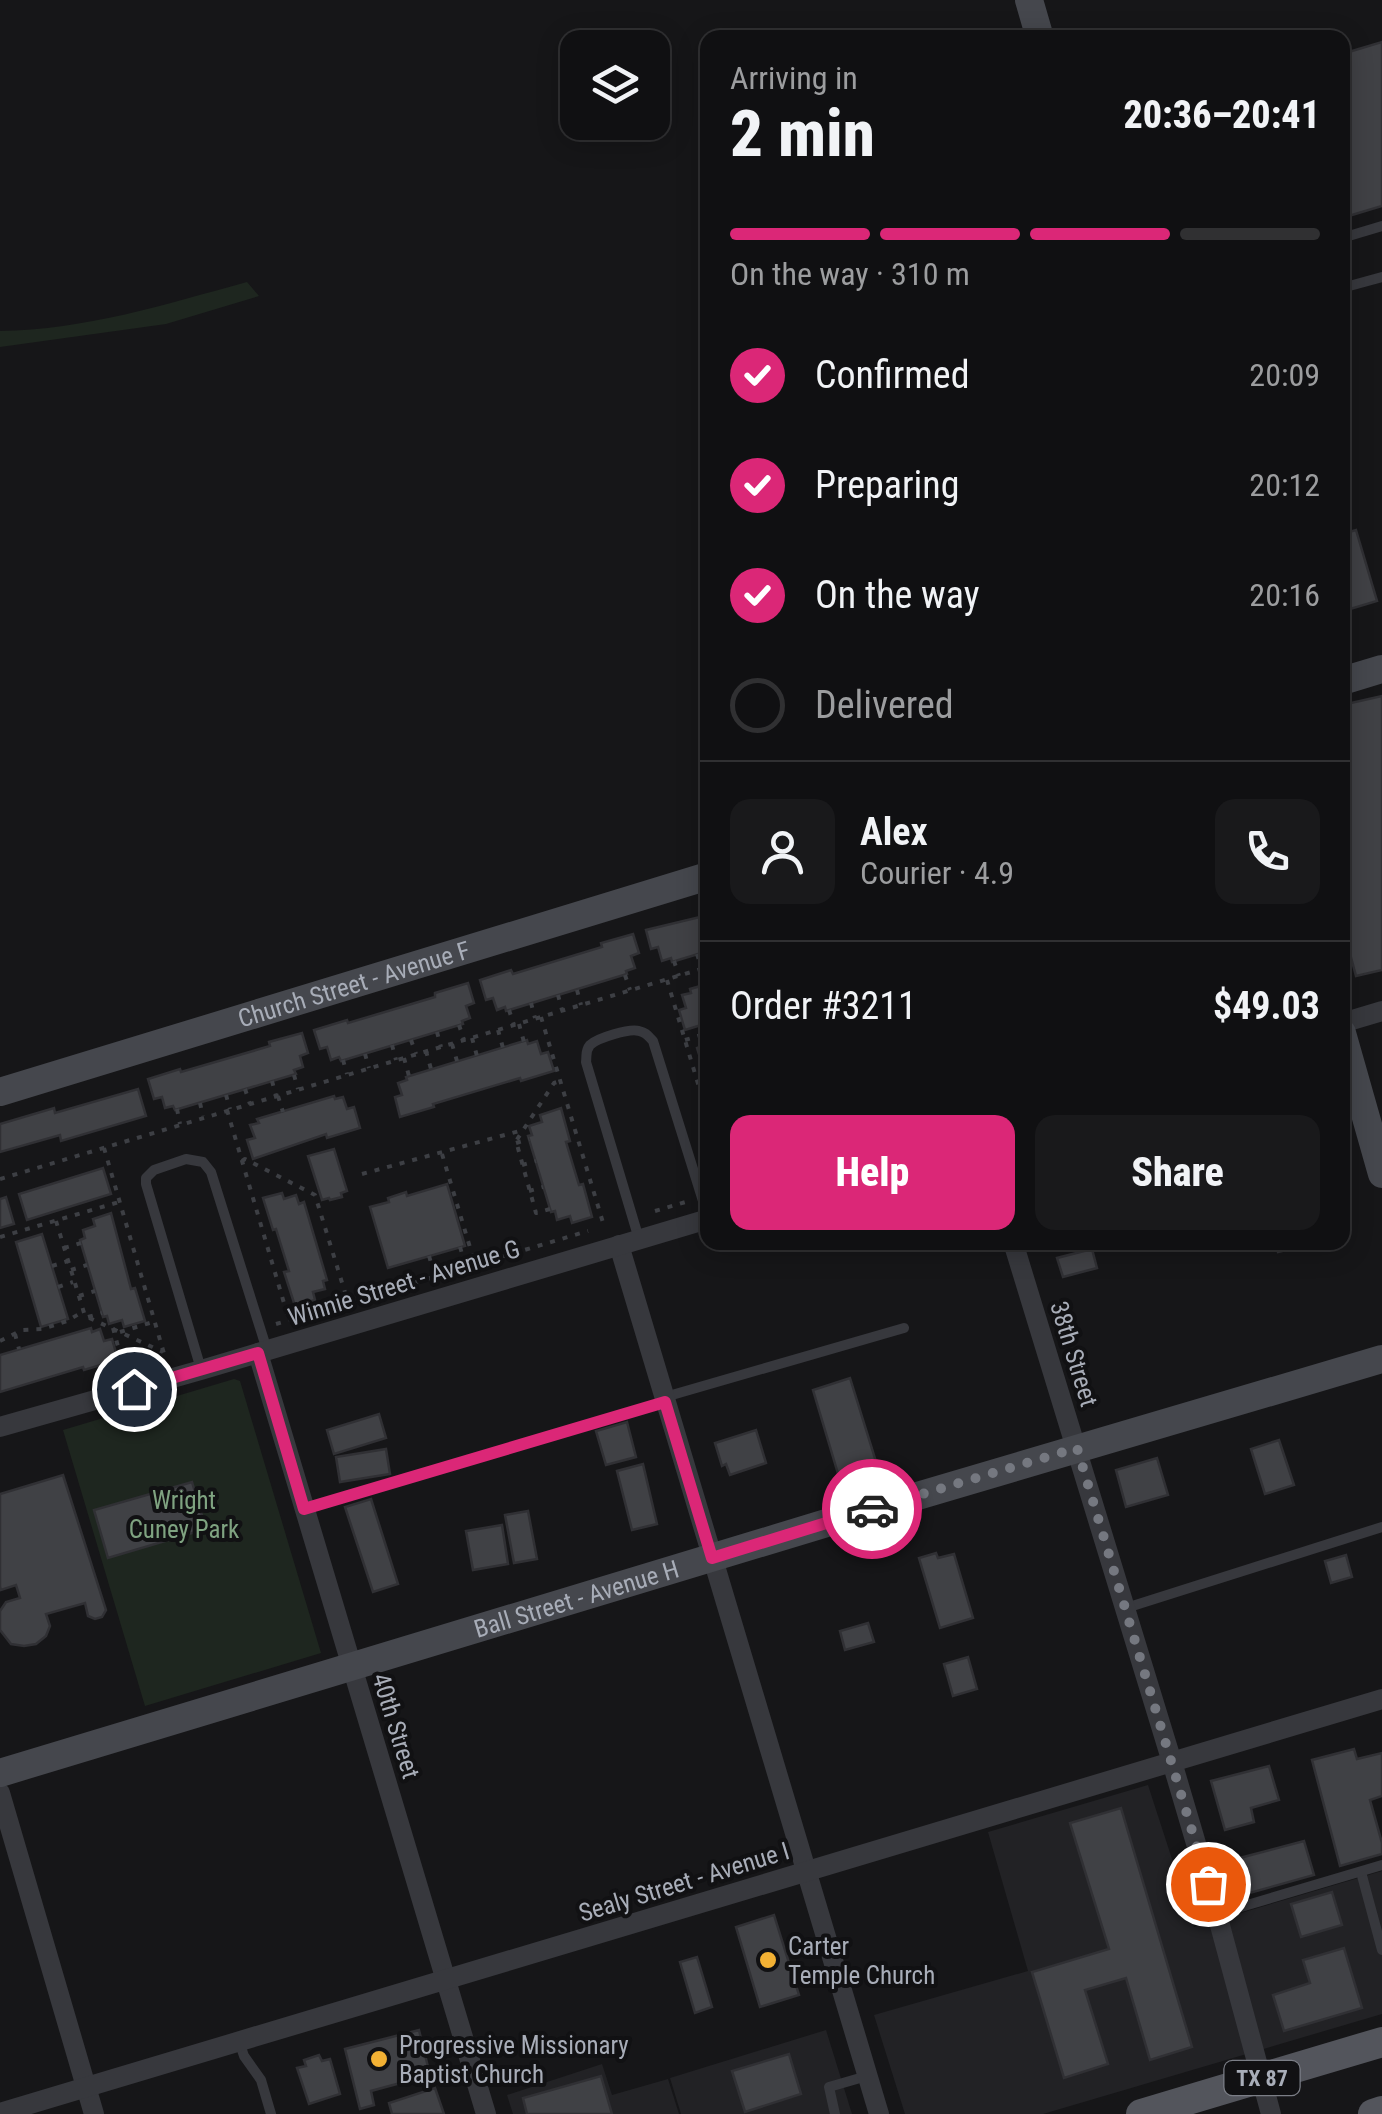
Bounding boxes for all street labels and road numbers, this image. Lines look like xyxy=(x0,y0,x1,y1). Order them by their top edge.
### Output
street label: Church Street - Avenue F xyxy=(234,935,473,1033)
street label: Winnie Street - Avenue G xyxy=(285,1234,523,1332)
street label: 38th Street xyxy=(1044,1298,1104,1410)
street label: Ball Street - Avenue H xyxy=(470,1554,682,1643)
street label: 40th Street xyxy=(366,1670,426,1782)
street label: Sealy Street - Avenue I xyxy=(575,1836,793,1928)
road number: TX 87 xyxy=(1224,2061,1300,2095)

